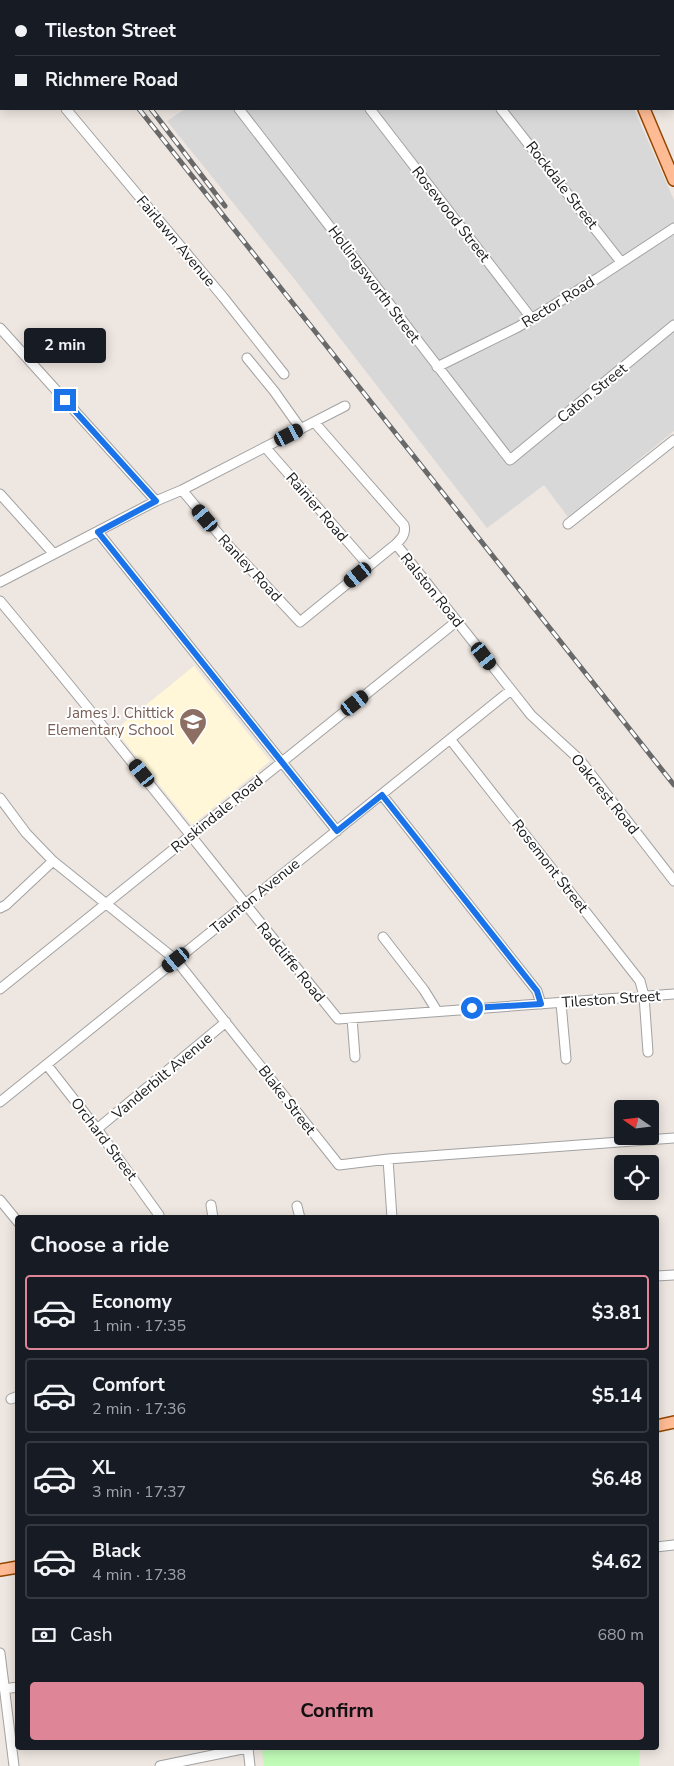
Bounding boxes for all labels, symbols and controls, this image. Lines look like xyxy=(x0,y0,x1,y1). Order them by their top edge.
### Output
text: Tileston Street xyxy=(45,18,176,44)
text: Richmere Road xyxy=(45,67,178,93)
street label: Rockdale Street xyxy=(521,137,603,234)
street label: Rosewood Street xyxy=(407,162,495,266)
street label: Fairlawn Avenue xyxy=(132,191,220,291)
street label: Hollingsworth Street xyxy=(323,221,425,347)
street label: Rector Road xyxy=(518,272,598,332)
callout: 2 min xyxy=(24,328,106,362)
text: 2 min xyxy=(44,334,86,356)
street label: Caton Street xyxy=(553,358,632,427)
route end xyxy=(54,389,76,411)
car xyxy=(272,422,305,448)
street label: Rainier Road xyxy=(281,468,353,546)
car xyxy=(189,502,220,534)
street label: Ranley Road xyxy=(214,530,286,606)
street label: Ralston Road xyxy=(396,549,468,631)
car xyxy=(341,560,374,590)
car xyxy=(468,640,499,672)
car xyxy=(338,688,371,718)
place label: James J. Chittick Elementary School xyxy=(47,703,175,740)
school or university icon: James J. Chittick Elementary School xyxy=(178,707,208,746)
street label: Oakcrest Road xyxy=(566,750,644,838)
car xyxy=(126,757,157,789)
street label: Ruskindale Road xyxy=(167,771,267,857)
street label: Rosemont Street xyxy=(507,815,593,917)
street label: Taunton Avenue xyxy=(206,854,304,938)
street label: Radcliffe Road xyxy=(252,918,330,1006)
car xyxy=(159,945,192,975)
street label: Tileston Street xyxy=(561,986,662,1012)
route start xyxy=(461,997,483,1019)
street label: Vanderbilt Avenue xyxy=(107,1028,216,1124)
street label: Blake Street xyxy=(254,1061,321,1139)
street label: Orchard Street xyxy=(66,1093,142,1185)
north arrow xyxy=(614,1100,659,1145)
map controls xyxy=(614,1100,659,1200)
button: locate xyxy=(614,1155,659,1200)
text: Choose a ride xyxy=(30,1230,169,1260)
text: Economy xyxy=(92,1289,172,1315)
icon: car xyxy=(32,1290,77,1335)
text: $3.81 xyxy=(592,1300,642,1326)
text: 1 min · 17:35 xyxy=(92,1315,186,1337)
text: Comfort xyxy=(92,1372,165,1398)
icon: car xyxy=(32,1373,77,1418)
text: $5.14 xyxy=(592,1383,642,1409)
text: 2 min · 17:36 xyxy=(92,1398,186,1420)
text: XL xyxy=(92,1455,115,1481)
icon: car xyxy=(32,1456,77,1501)
text: $6.48 xyxy=(592,1466,642,1492)
text: 3 min · 17:37 xyxy=(92,1481,186,1503)
text: Black xyxy=(92,1538,141,1564)
icon: car xyxy=(32,1539,77,1584)
text: $4.62 xyxy=(592,1549,642,1575)
text: 4 min · 17:38 xyxy=(92,1564,186,1586)
icon: cash xyxy=(30,1621,58,1649)
text: Cash xyxy=(70,1622,112,1648)
text: 680 m xyxy=(597,1624,644,1646)
button: Confirm xyxy=(30,1682,644,1740)

